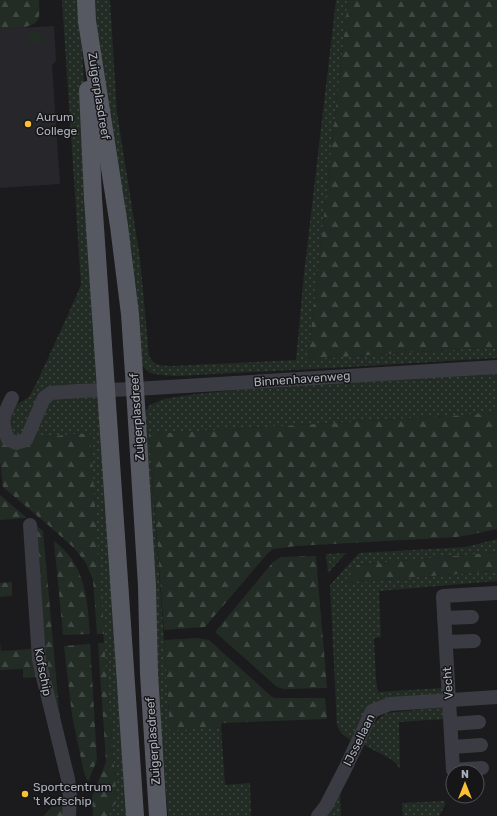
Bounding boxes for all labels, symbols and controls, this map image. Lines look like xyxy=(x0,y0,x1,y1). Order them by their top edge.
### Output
street label: Zuigerplasdreef xyxy=(85,51,113,141)
place label: Aurum College xyxy=(36,110,78,138)
marker: Aurum College xyxy=(23,119,33,129)
street label: Binnenhavenweg xyxy=(253,369,351,389)
street label: Zuigerplasdreef xyxy=(127,372,147,461)
street label: Kofschip xyxy=(32,647,54,697)
street label: Vecht xyxy=(440,666,456,700)
street label: Zuigerplasdreef xyxy=(143,696,163,785)
street label: IJssellaan xyxy=(340,712,378,768)
north arrow xyxy=(445,764,485,804)
text: N xyxy=(461,768,469,781)
place label: Sportcentrum 't Kofschip xyxy=(33,780,111,808)
marker: Sportcentrum 't Kofschip xyxy=(20,789,30,799)

